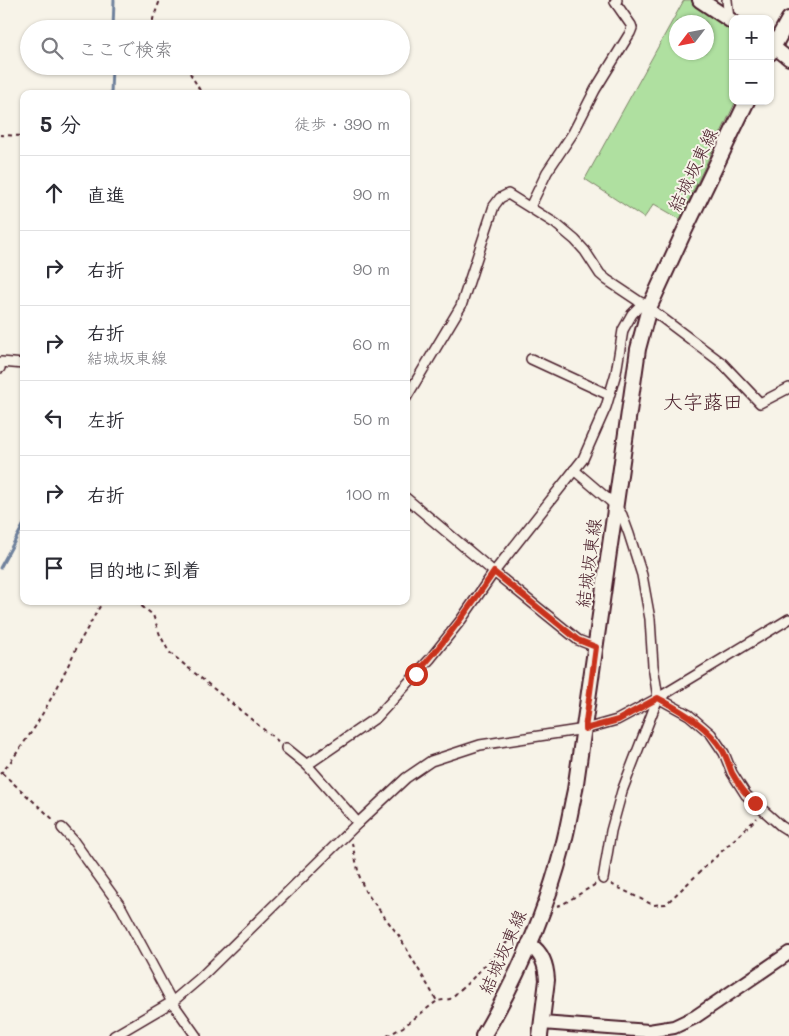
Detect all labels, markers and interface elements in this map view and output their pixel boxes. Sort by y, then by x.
north arrow [669,15,714,60]
map controls [729,15,774,105]
button: + [729,15,774,60]
search box [20,20,410,75]
icon: search [38,34,66,62]
text: ここで検索 [78,36,173,61]
button: − [729,60,774,105]
text: 5 分 [40,110,81,137]
text: 徒歩 · 390 m [294,113,390,134]
street label: 結城坂東線 [662,124,723,215]
icon: ahead [40,179,68,207]
text: 直進 [87,182,125,207]
text: 90 m [353,183,390,204]
icon: right [40,254,68,282]
text: 右折 [87,257,125,282]
text: 90 m [353,258,390,279]
text: 右折 [87,320,125,345]
icon: right [40,329,68,357]
text: 60 m [353,333,390,354]
text: 結城坂東線 [87,347,167,368]
district label: 大字蕗田 [663,388,743,414]
icon: left [40,404,68,432]
text: 左折 [87,407,125,432]
text: 50 m [353,408,390,429]
icon: right [40,479,68,507]
text: 右折 [87,482,125,507]
text: 100 m [345,483,390,504]
street label: 結城坂東線 [570,517,606,609]
icon: arrive [40,554,68,582]
text: 目的地に到着 [87,557,201,582]
route start [405,663,428,686]
route end [744,792,767,815]
street label: 結城坂東線 [473,906,531,998]

